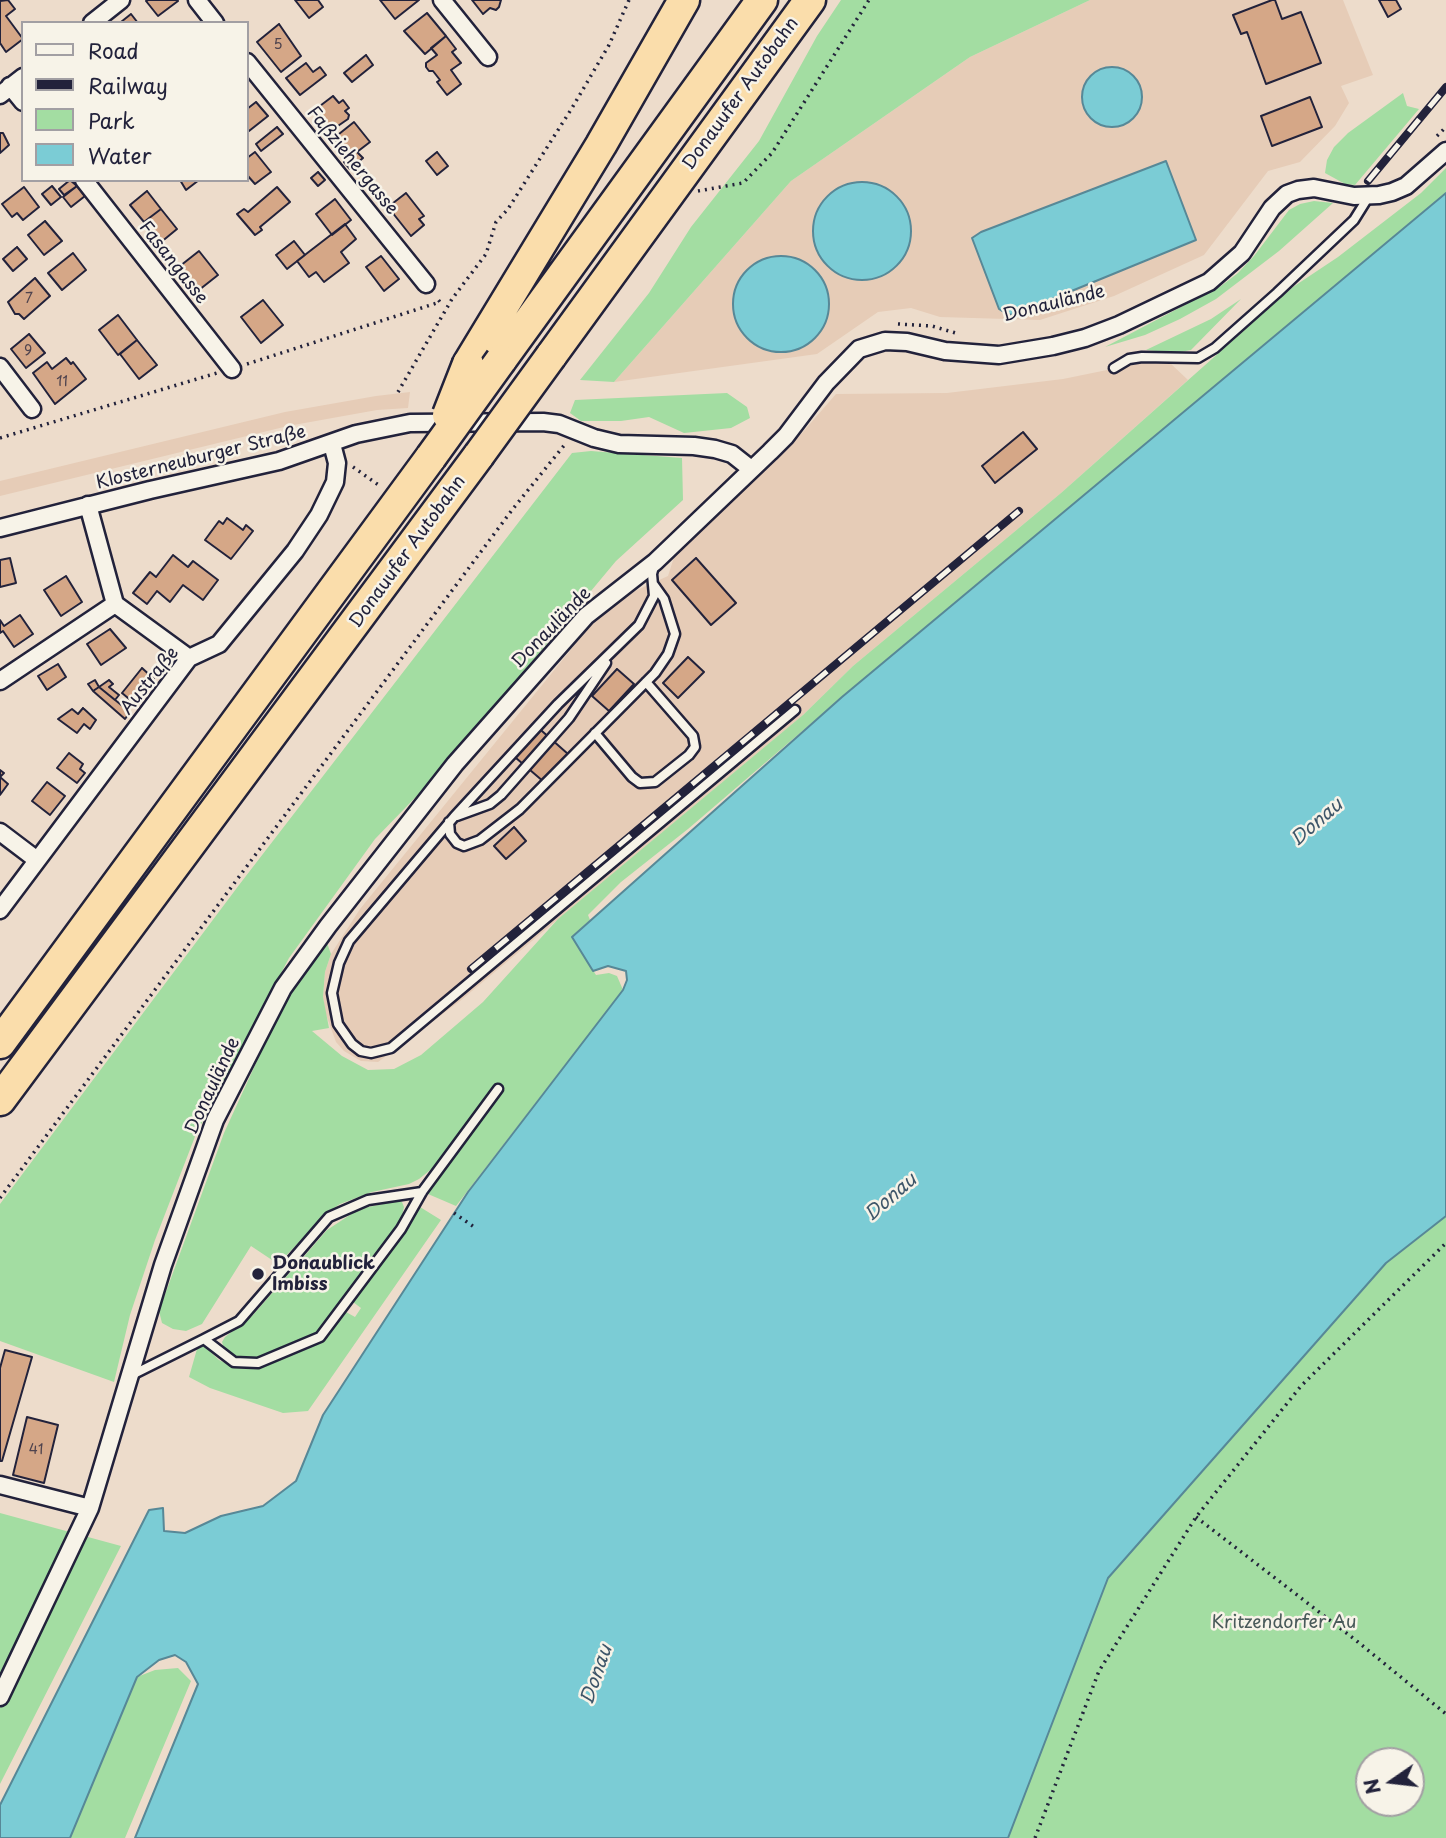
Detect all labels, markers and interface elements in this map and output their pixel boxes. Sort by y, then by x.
street label: Donauufer Autobahn [678,14,804,174]
legend [21,21,248,182]
text: Road [88,34,139,66]
house number: 5 [273,37,283,53]
text: Railway [88,69,168,101]
street label: Faßziehergasse [302,103,402,219]
text: Park [88,104,135,136]
text: Water [88,139,151,171]
street label: Fasangasse [134,217,212,309]
street label: Donaulände [1001,281,1107,327]
house number: 7 [25,291,33,307]
house number: 9 [24,343,32,359]
house number: 11 [56,374,68,390]
street label: Klosterneuburger Straße [94,421,308,495]
street label: Donauufer Autobahn [345,472,471,632]
street label: Donaulände [508,583,596,673]
street label: Austraße [116,643,184,719]
water label: Donau [1286,794,1348,852]
street label: Donaulände [181,1034,245,1138]
water label: Donau [860,1169,922,1227]
place label: Donaublick Imbiss [272,1253,375,1296]
marker: Donaublick Imbiss [250,1266,266,1282]
house number: 41 [29,1442,43,1458]
park label: Kritzendorfer Au [1211,1612,1357,1634]
water label: Donau [576,1642,618,1708]
north arrow [1355,1747,1425,1817]
text: N [1356,1776,1387,1797]

